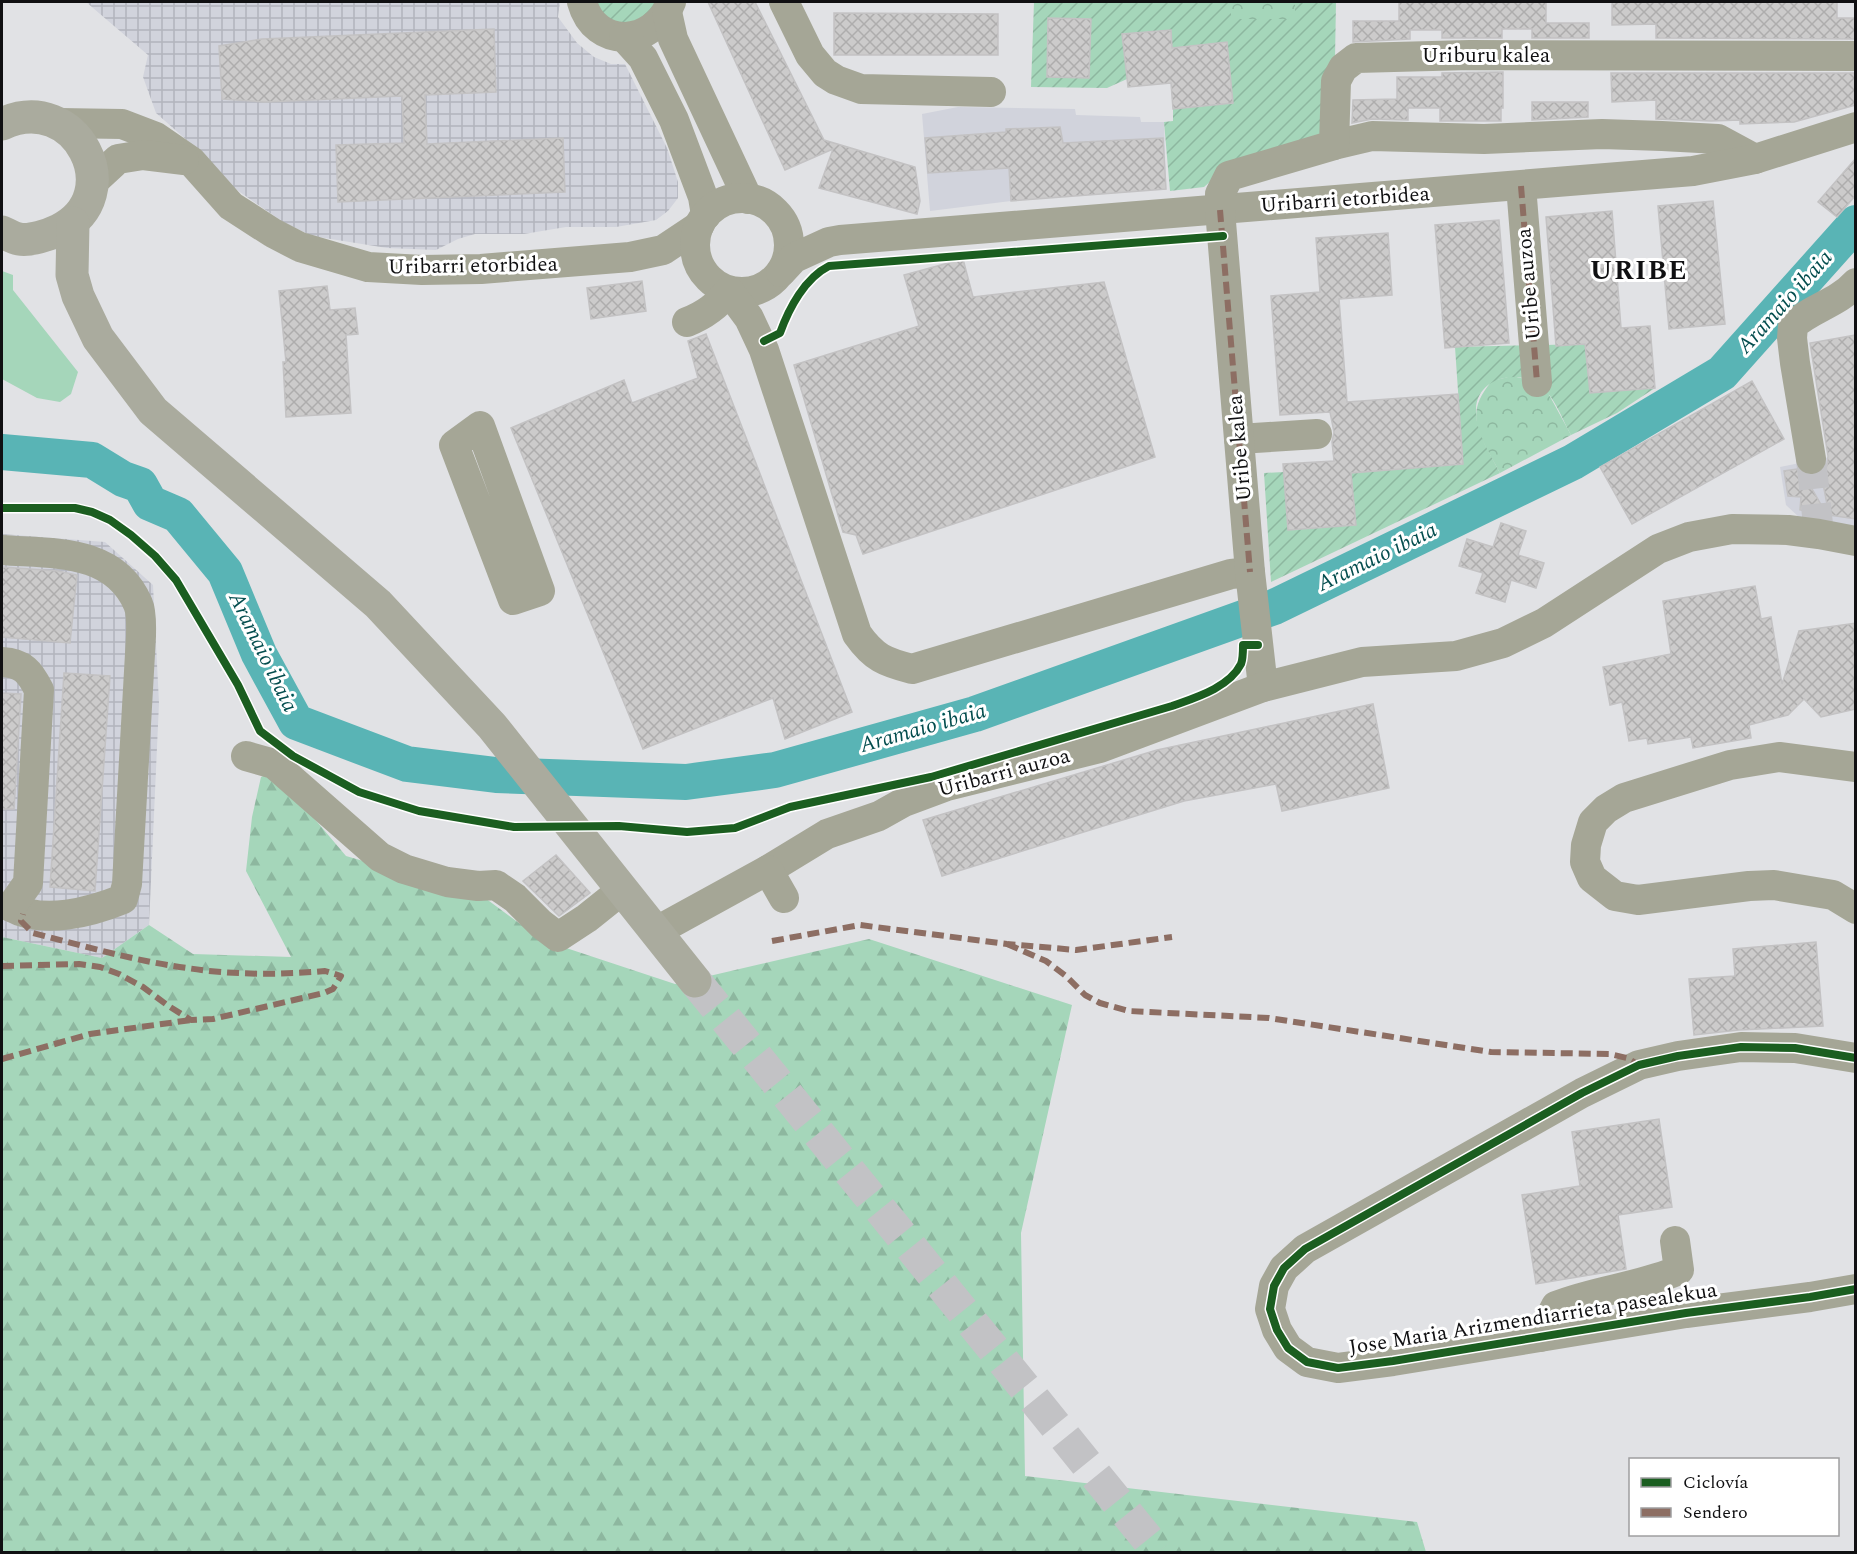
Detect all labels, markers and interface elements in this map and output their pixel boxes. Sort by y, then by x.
street label: Uriburu kalea [1422,40,1551,72]
street label: Uribarri etorbidea [1259,178,1432,222]
street label: Uribe auzoa [1508,226,1550,341]
water label: Aramaio ibaia [1729,243,1841,362]
street label: Uribarri etorbidea [388,249,559,283]
district label: URIBE [1590,250,1688,292]
street label: Uribe kalea [1219,393,1261,503]
water label: Aramaio ibaia [1310,514,1443,601]
water label: Aramaio ibaia [219,585,306,718]
water label: Aramaio ibaia [855,694,990,762]
street label: Uribarri auzoa [934,740,1074,806]
street label: Jose Maria Arizmendiarrieta pasealekua [1347,1274,1720,1364]
legend [1629,1458,1839,1536]
text: Ciclovía [1683,1469,1749,1496]
text: Sendero [1683,1499,1748,1526]

